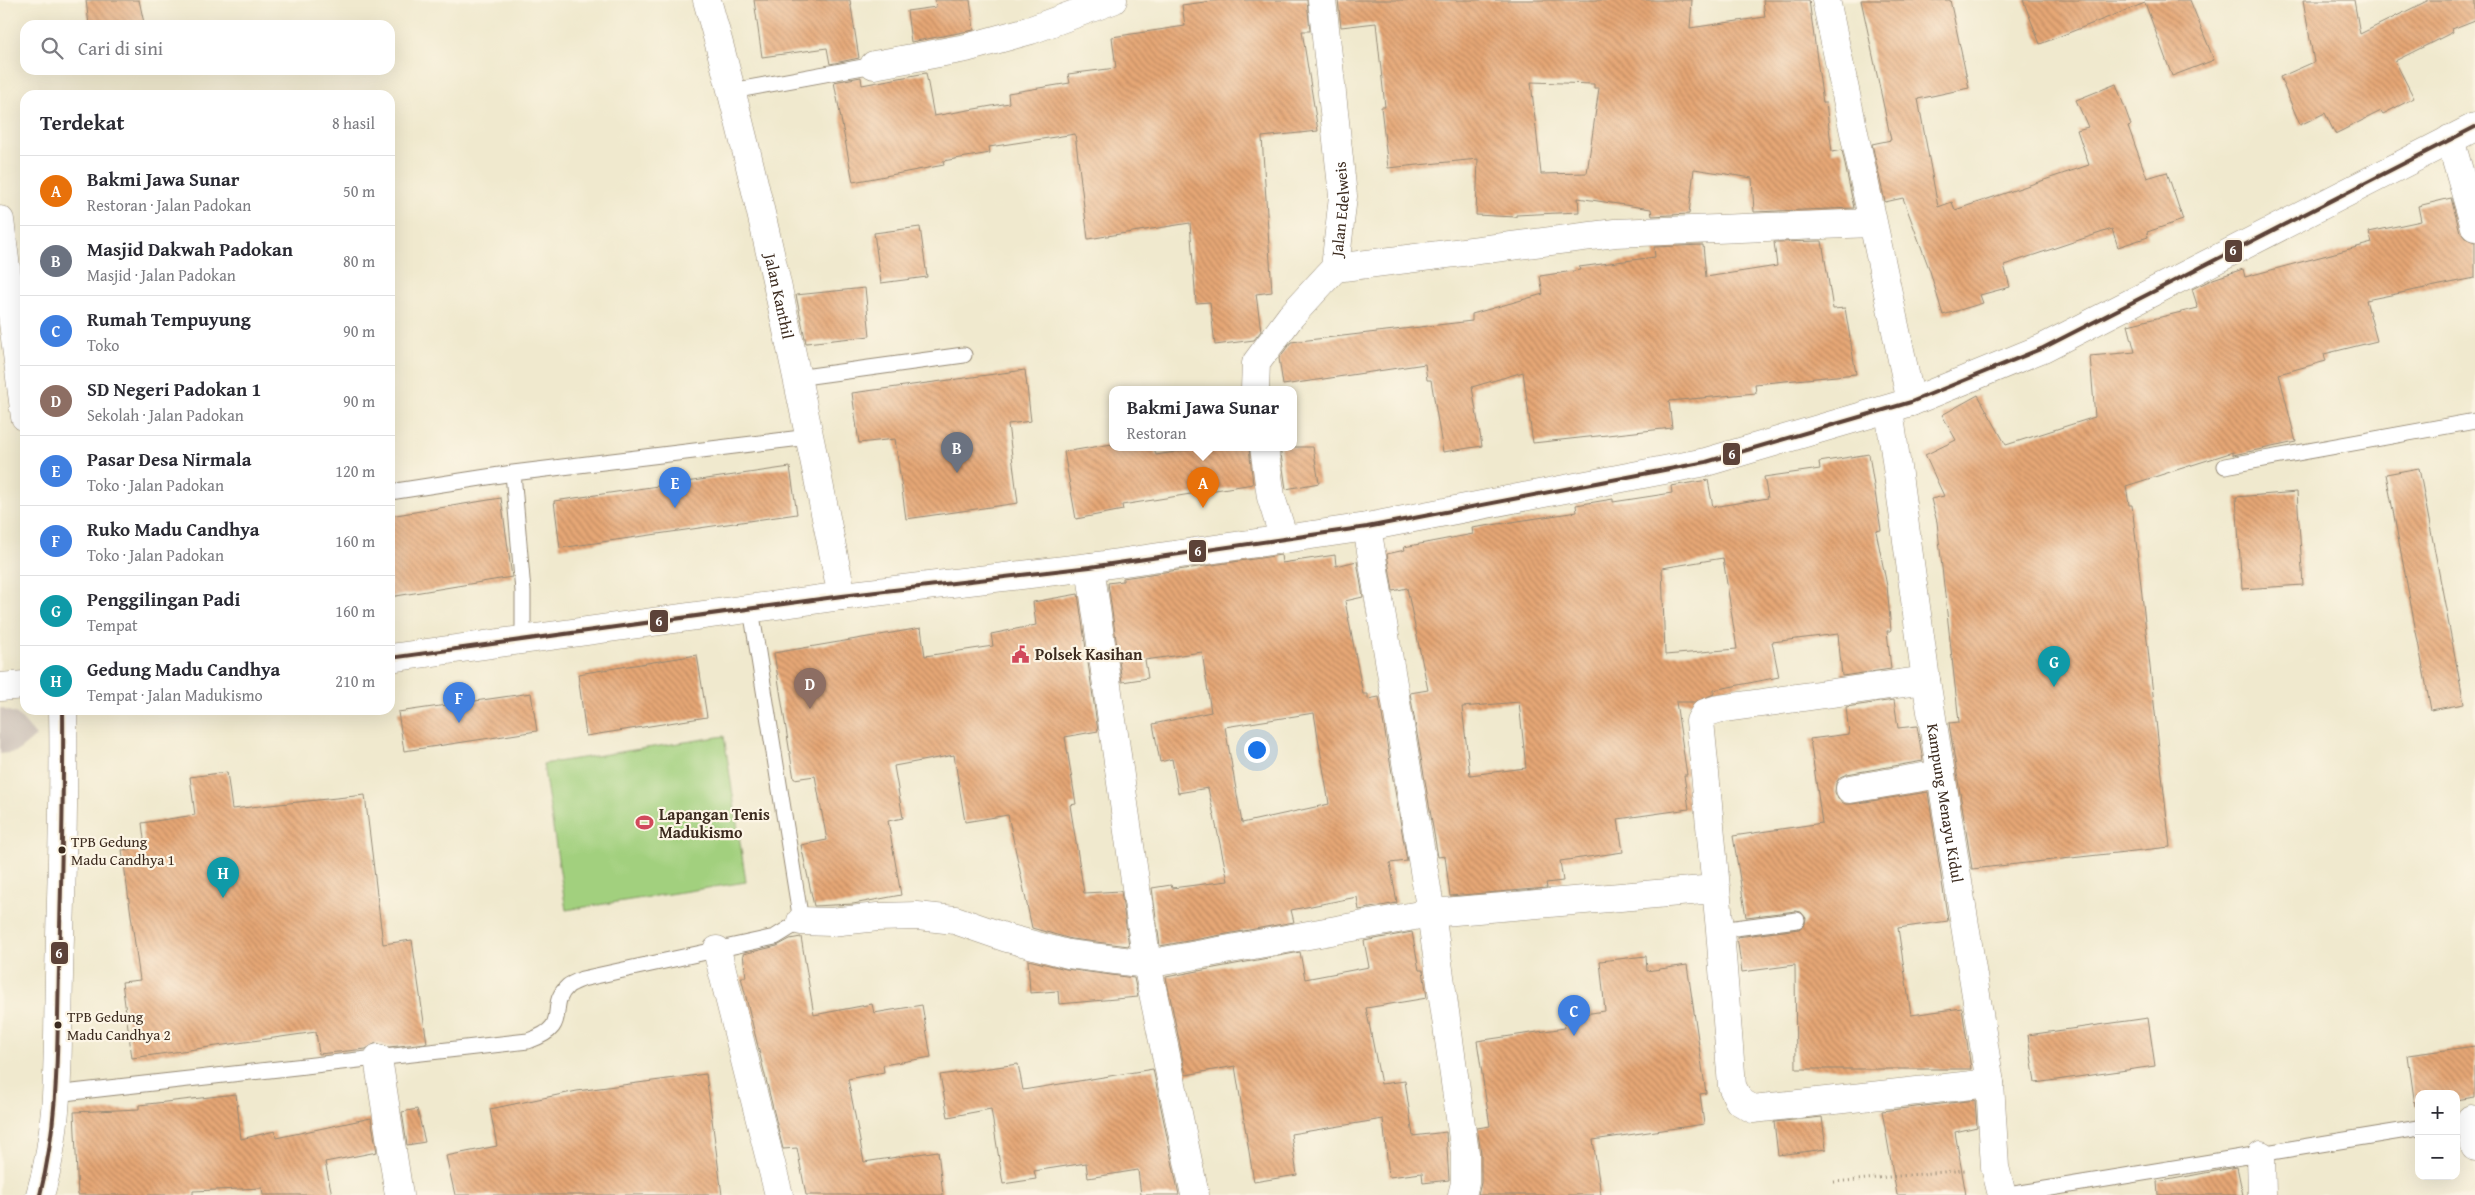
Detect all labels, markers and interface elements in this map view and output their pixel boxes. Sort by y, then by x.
search box [20,20,395,75]
icon: search [38,34,66,62]
text: Cari di sini [78,34,163,62]
text: Terdekat [40,107,124,138]
text: 8 hasil [332,111,375,135]
street label: Jalan Edelweis [1324,160,1355,260]
text: Bakmi Jawa Sunar [87,165,240,193]
text: A [51,179,61,203]
text: 50 m [343,179,375,203]
text: Restoran · Jalan Padokan [87,193,251,217]
text: Masjid Dakwah Padokan [87,235,293,263]
line badge: 6 [2224,239,2243,263]
text: 6 [2229,240,2237,260]
text: B [51,249,61,273]
text: 80 m [343,249,375,273]
street label: Jalan Kanthil [758,249,801,342]
text: Masjid · Jalan Padokan [87,263,236,287]
text: Rumah Tempuyung [87,305,251,333]
text: C [51,319,61,343]
text: 90 m [343,319,375,343]
text: Toko [87,333,119,357]
text: SD Negeri Padokan 1 [87,375,261,403]
popup [1109,386,1297,451]
text: D [51,389,61,413]
text: 90 m [343,389,375,413]
text: Bakmi Jawa Sunar [1127,393,1279,421]
text: Sekolah · Jalan Padokan [87,403,244,427]
text: Restoran [1127,421,1187,445]
pin: B [941,432,973,473]
line badge: 6 [1722,442,1741,466]
text: 6 [1728,444,1736,464]
text: Pasar Desa Nirmala [87,445,251,473]
text: E [52,459,60,483]
text: 120 m [335,459,375,483]
pin: E [659,467,691,508]
pin: A [1187,467,1219,508]
text: Toko · Jalan Padokan [87,473,224,497]
text: Ruko Madu Candhya [87,515,259,543]
text: F [52,529,60,553]
text: 160 m [335,529,375,553]
line badge: 6 [1188,539,1207,563]
text: 6 [1194,541,1202,561]
text: Toko · Jalan Padokan [87,543,224,567]
text: Penggilingan Padi [87,585,240,613]
text: G [51,599,61,623]
text: 160 m [335,599,375,623]
line badge: 6 [649,609,669,633]
text: 6 [655,611,663,631]
text: Tempat [87,613,138,637]
place label: Polsek Kasihan [1035,642,1143,666]
public building icon: Polsek Kasihan [1011,644,1031,664]
pin: G [2038,646,2070,687]
text: Gedung Madu Candhya [87,655,280,683]
pin: D [794,668,826,709]
text: H [50,669,62,693]
text: 210 m [335,669,375,693]
pin: F [443,682,475,723]
text: Tempat · Jalan Madukismo [87,683,263,707]
street label: Kampung Menayu Kidul [1921,722,1970,885]
your location [1244,737,1270,763]
place label: Lapangan Tenis Madukismo [659,802,770,844]
sports icon: Lapangan Tenis Madukismo [635,813,655,833]
place label: TPB Gedung Madu Candhya 1 [71,831,175,870]
marker: TPB Gedung Madu Candhya 1 [57,845,67,855]
pin: H [207,857,239,898]
line badge: 6 [50,941,69,965]
text: 6 [55,943,63,963]
pin: C [1558,995,1590,1036]
place label: TPB Gedung Madu Candhya 2 [67,1006,171,1045]
marker: TPB Gedung Madu Candhya 2 [53,1020,63,1030]
map controls [2415,1090,2460,1180]
button: + [2415,1090,2460,1135]
button: − [2415,1135,2460,1180]

